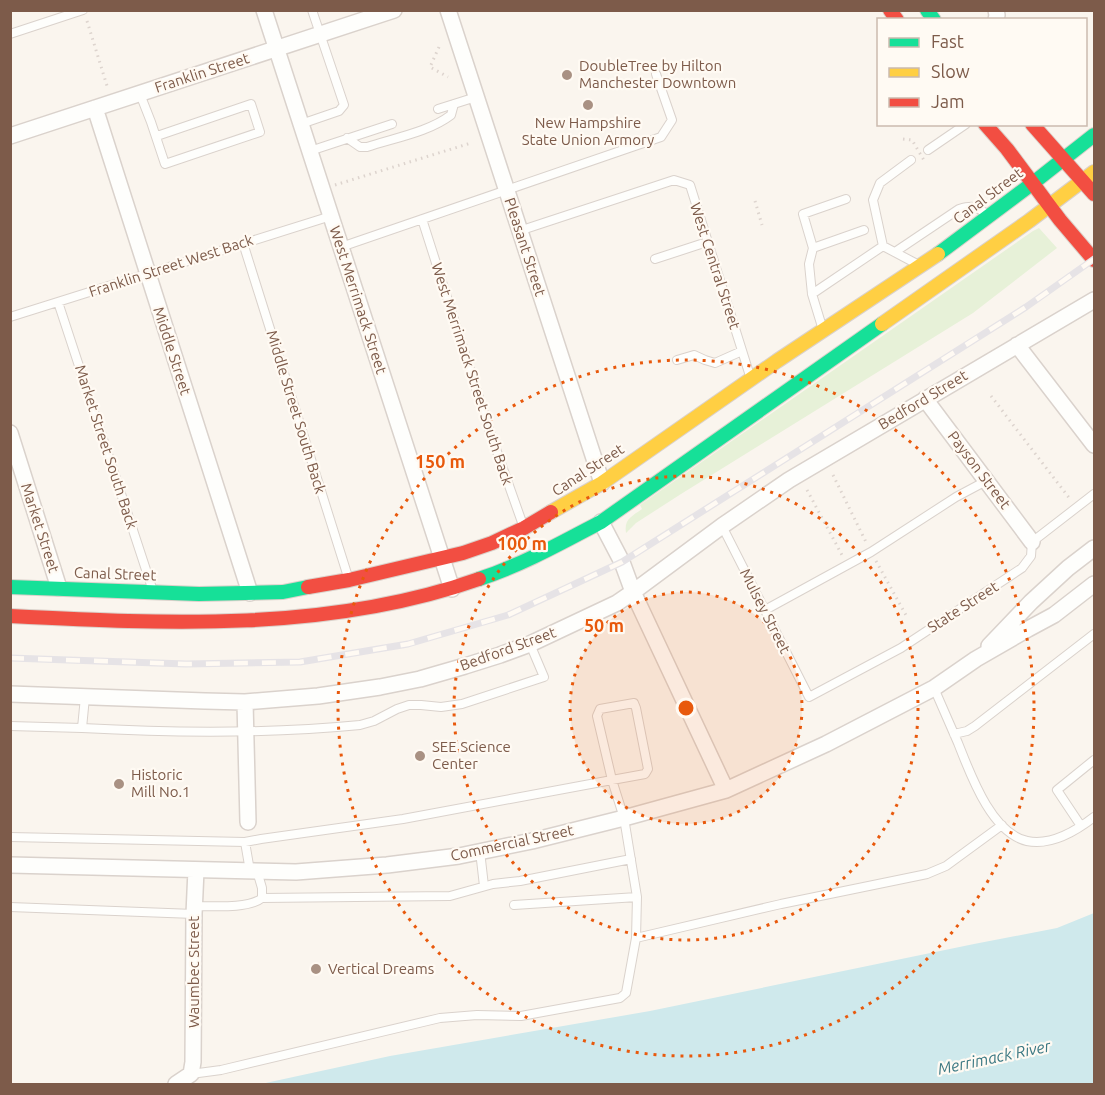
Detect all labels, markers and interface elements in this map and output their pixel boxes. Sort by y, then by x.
legend [877,18,1087,126]
text: Fast [931,31,964,51]
street label: Franklin Street [152,49,251,96]
place label: DoubleTree by Hilton Manchester Downtown [579,57,736,91]
text: Slow [931,61,970,81]
marker: DoubleTree by Hilton Manchester Downtown [560,68,574,82]
text: Jam [931,91,965,111]
marker: New Hampshire State Union Armory [581,98,595,112]
place label: New Hampshire State Union Armory [522,114,654,148]
street label: Canal Street [950,164,1026,227]
street label: Pleasant Street [501,195,549,298]
street label: West Central Street [687,200,744,331]
street label: West Merrimack Street [327,224,390,376]
street label: Franklin Street West Back [87,231,255,300]
street label: West Merrimack Street South Back [428,260,517,488]
street label: Middle Street [150,305,195,397]
street label: Middle Street South Back [263,328,330,496]
street label: Market Street South Back [72,363,141,531]
street label: Bedford Street [875,366,970,433]
street label: Payson Street [945,427,1014,512]
street label: Canal Street [549,440,627,499]
text: 150 m [415,451,465,471]
street label: Market Street [18,481,63,575]
text: 100 m [497,533,547,553]
street label: Canal Street [74,564,157,583]
street label: Mulsey Street [737,566,794,656]
street label: State Street [924,577,1001,636]
text: 50 m [584,615,624,635]
street label: Bedford Street [458,623,558,674]
centre of rings [676,698,696,718]
place label: SEE Science Center [432,738,511,772]
marker: SEE Science Center [413,749,427,763]
place label: Historic Mill No.1 [131,766,191,800]
marker: Historic Mill No.1 [112,777,126,791]
street label: Commercial Street [449,821,575,864]
street label: Waumbec Street [185,916,202,1028]
place label: Vertical Dreams [328,960,434,977]
marker: Vertical Dreams [309,962,323,976]
water label: Merrimack River [936,1036,1053,1078]

